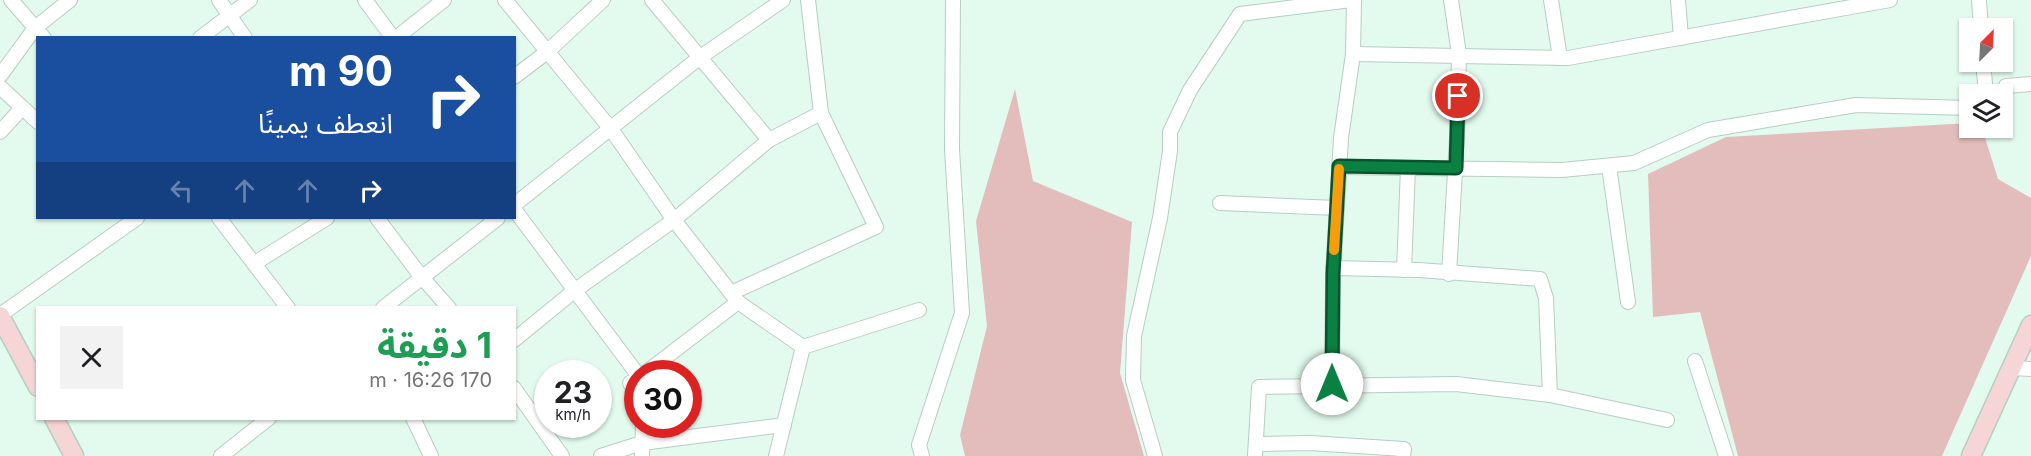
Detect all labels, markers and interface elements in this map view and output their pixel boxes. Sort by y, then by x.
north arrow [1959,18,2013,72]
map controls [1959,18,2013,138]
text: 90 m [289,45,393,96]
icon: right [414,60,492,138]
pin [1432,70,1483,121]
icon: arrive [1441,79,1474,112]
button: layers [1959,84,2013,138]
text: انعطف يمينًا [258,107,393,140]
icon: left [165,174,198,207]
icon: ahead [228,174,261,207]
icon: ahead [291,174,324,207]
icon: right [354,174,387,207]
text: 1 دقيقة [377,323,492,367]
button: close [60,326,123,389]
position arrow [1300,352,1364,416]
speed limit sign: 30 [624,360,702,438]
text: 170 m · 16:26 [369,368,492,392]
text: 23 [554,374,592,410]
text: km/h [555,405,591,424]

